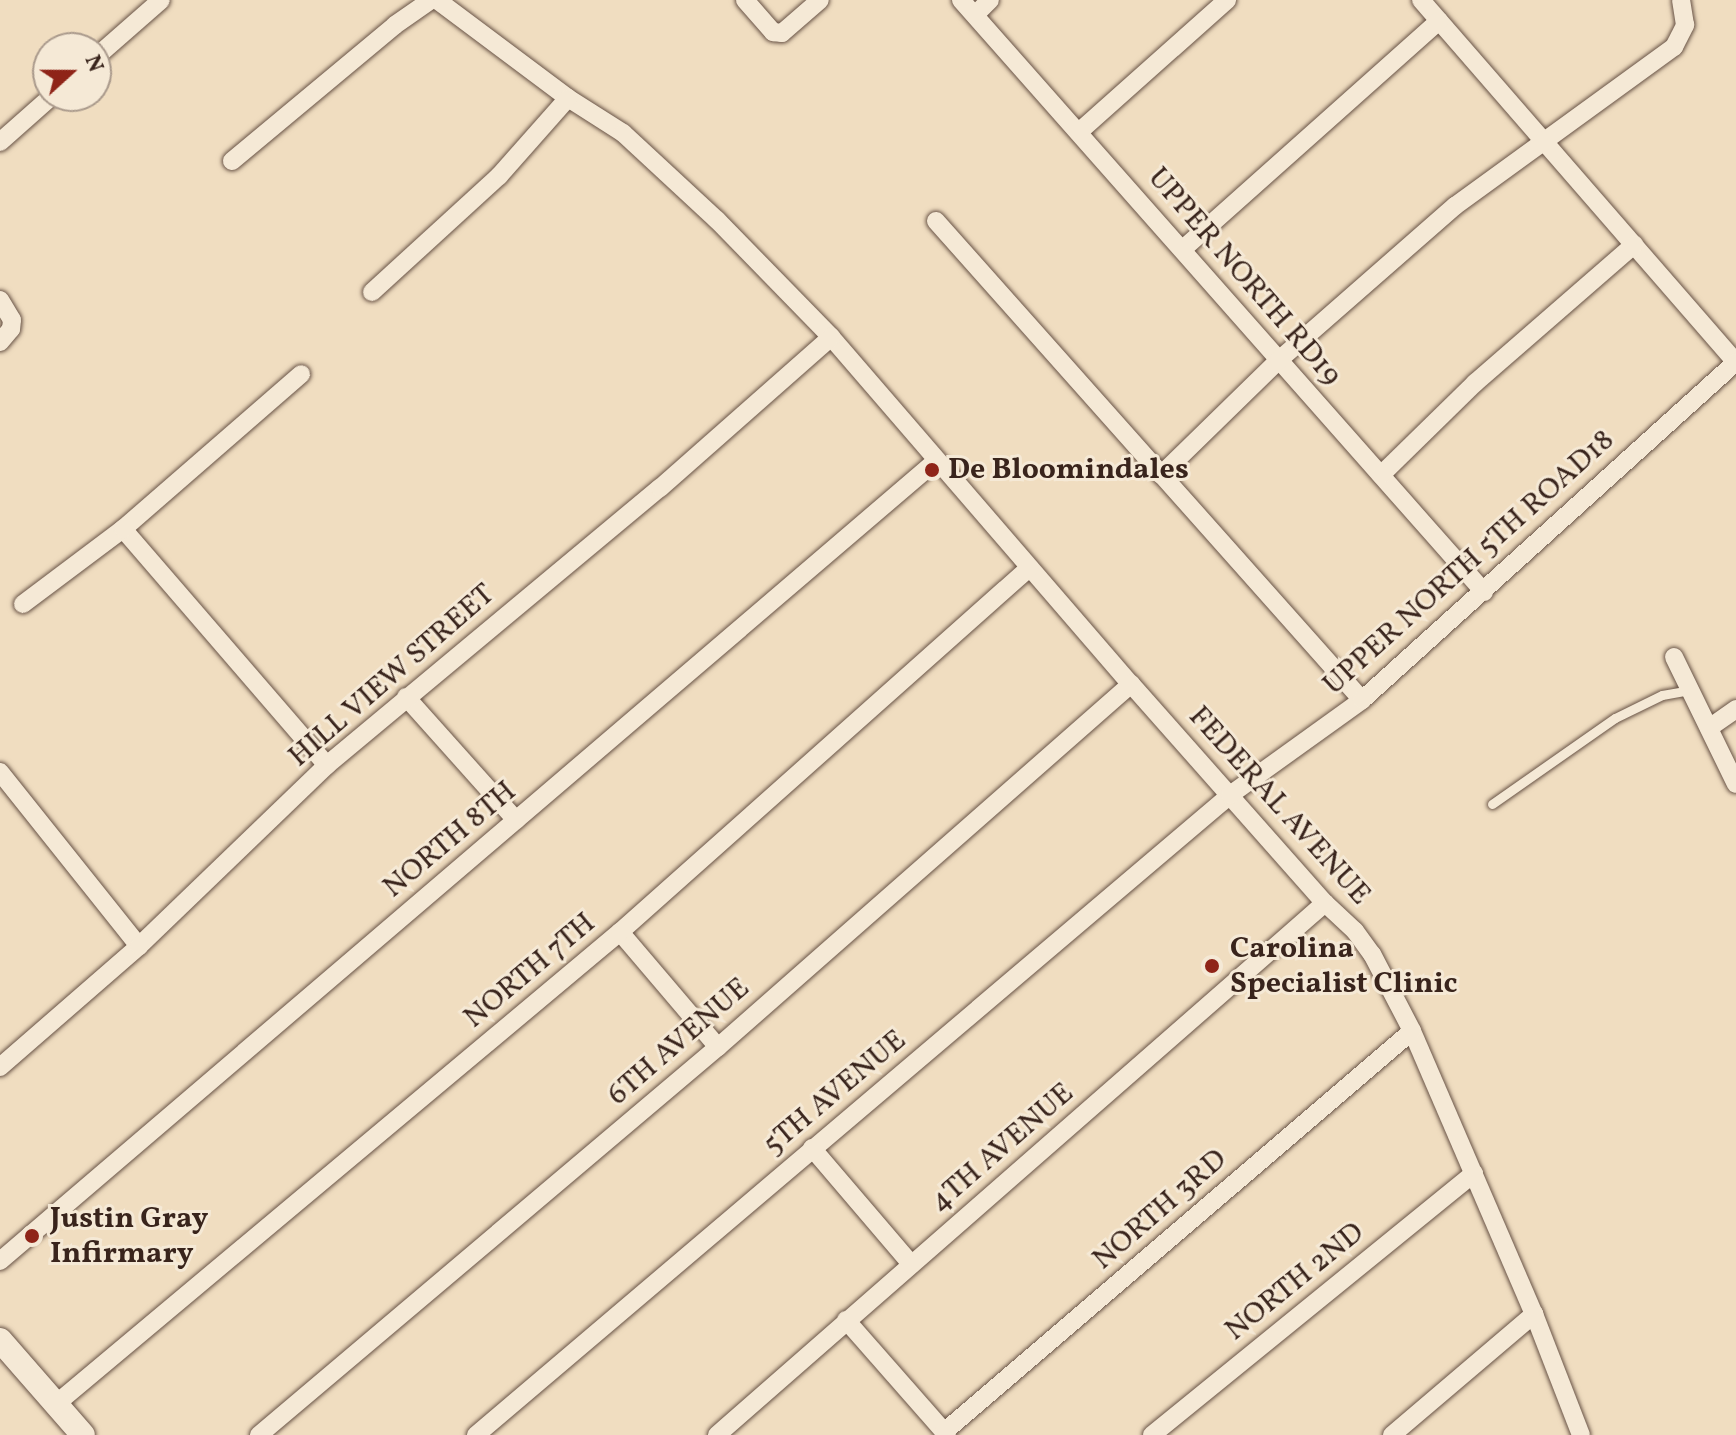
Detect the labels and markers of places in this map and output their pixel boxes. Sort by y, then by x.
place label: De Bloomindales [948,452,1189,488]
marker: De Bloomindales [923,461,941,479]
place label: Carolina Specialist Clinic [1230,931,1458,1002]
marker: Carolina Specialist Clinic [1201,955,1223,977]
place label: Justin Gray Infirmary [50,1201,208,1272]
marker: Justin Gray Infirmary [21,1225,43,1247]

